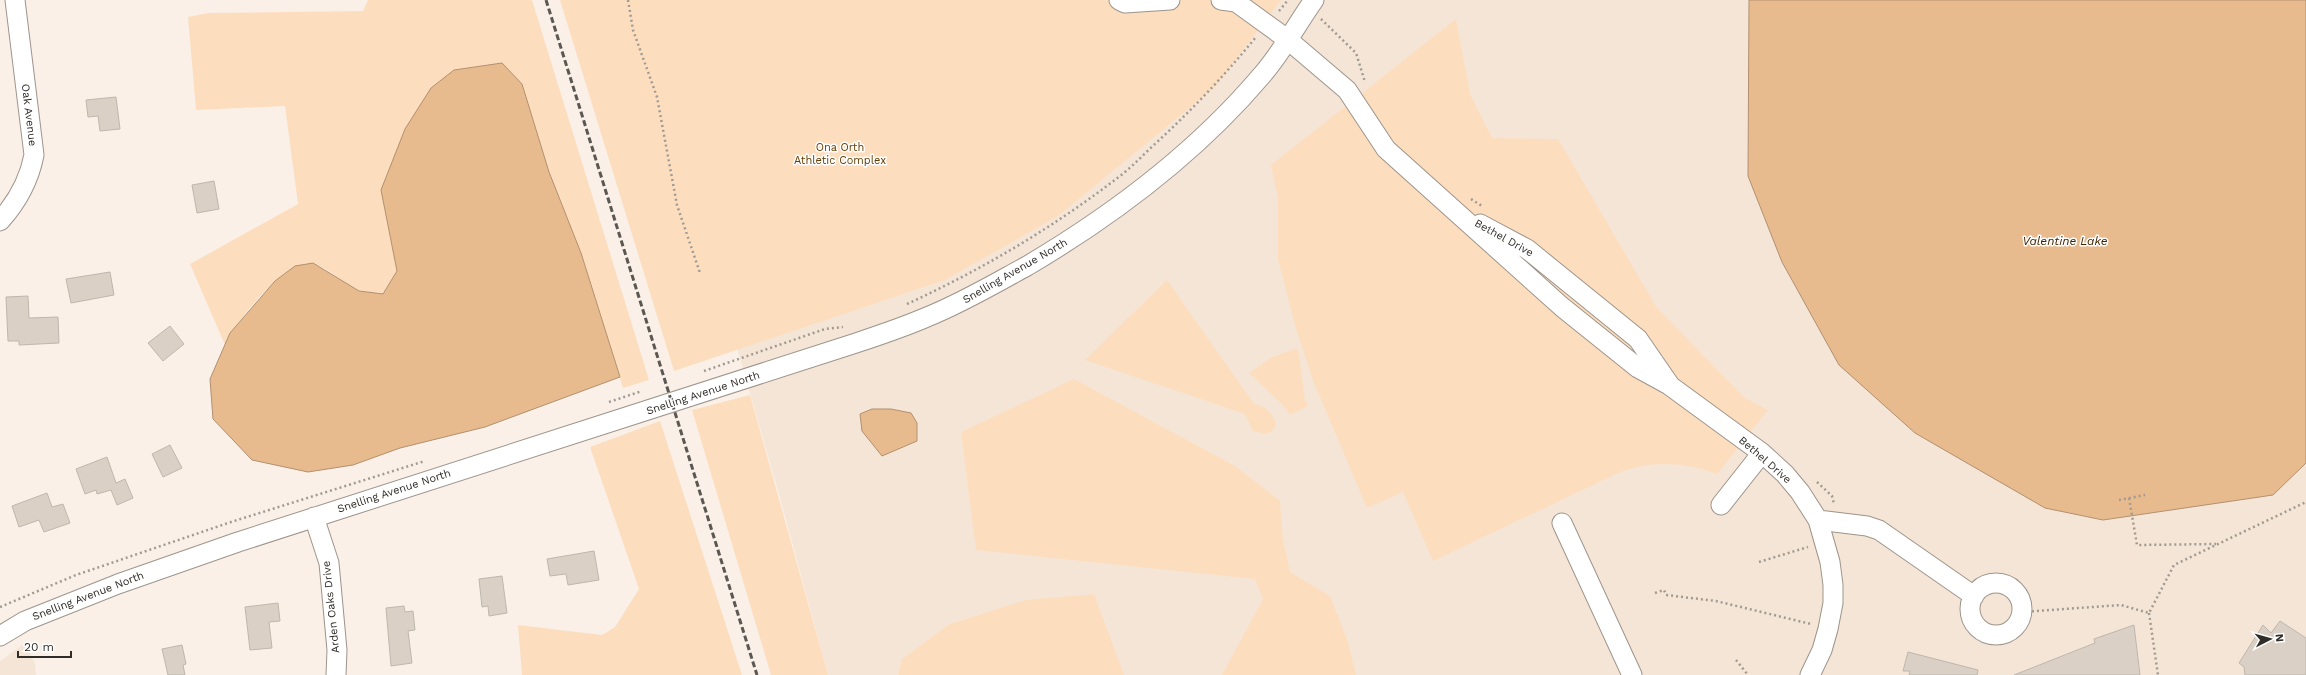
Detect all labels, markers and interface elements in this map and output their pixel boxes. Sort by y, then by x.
street label: Oak Avenue [19,83,39,147]
park label: Ona Orth Athletic Complex [794,141,886,167]
street label: Bethel Drive [1472,217,1536,259]
water label: Valentine Lake [2022,234,2108,248]
street label: Snelling Avenue North [960,236,1070,306]
street label: Snelling Avenue North [645,368,761,418]
street label: Bethel Drive [1736,434,1794,486]
street label: Snelling Avenue North [336,466,452,516]
street label: Arden Oaks Drive [320,560,342,654]
street label: Snelling Avenue North [30,569,146,623]
north arrow [2250,619,2290,659]
scale bar [18,633,71,659]
text: N [2273,633,2286,643]
text: 20 m [24,640,54,654]

